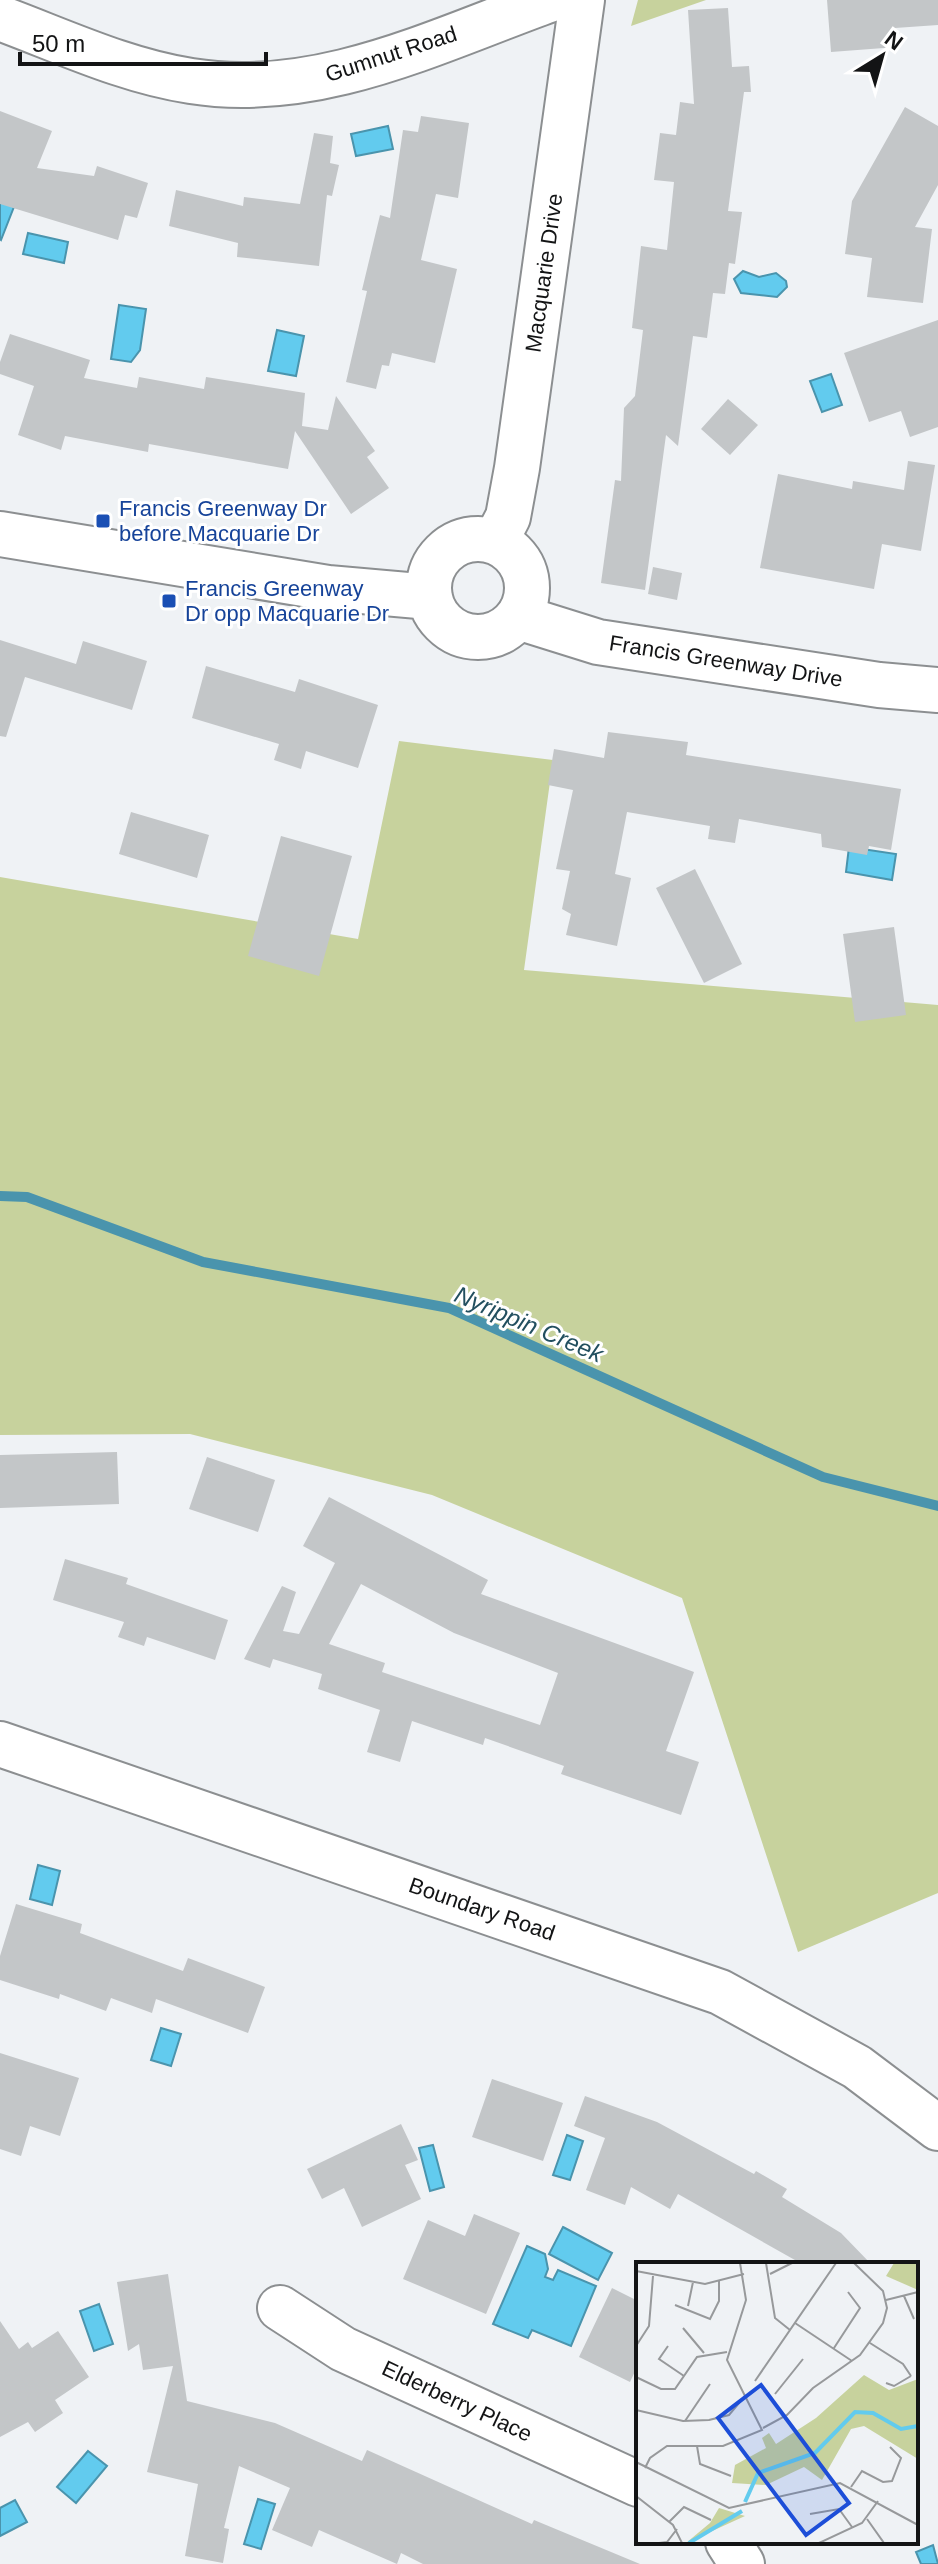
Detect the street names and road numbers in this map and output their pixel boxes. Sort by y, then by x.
street label: Gumnut Road [322,21,460,87]
street label: Macquarie Drive [520,192,568,354]
street label: Francis Greenway Drive [608,630,844,692]
street label: Boundary Road [406,1872,558,1946]
street label: Elderberry Place [378,2355,536,2447]

